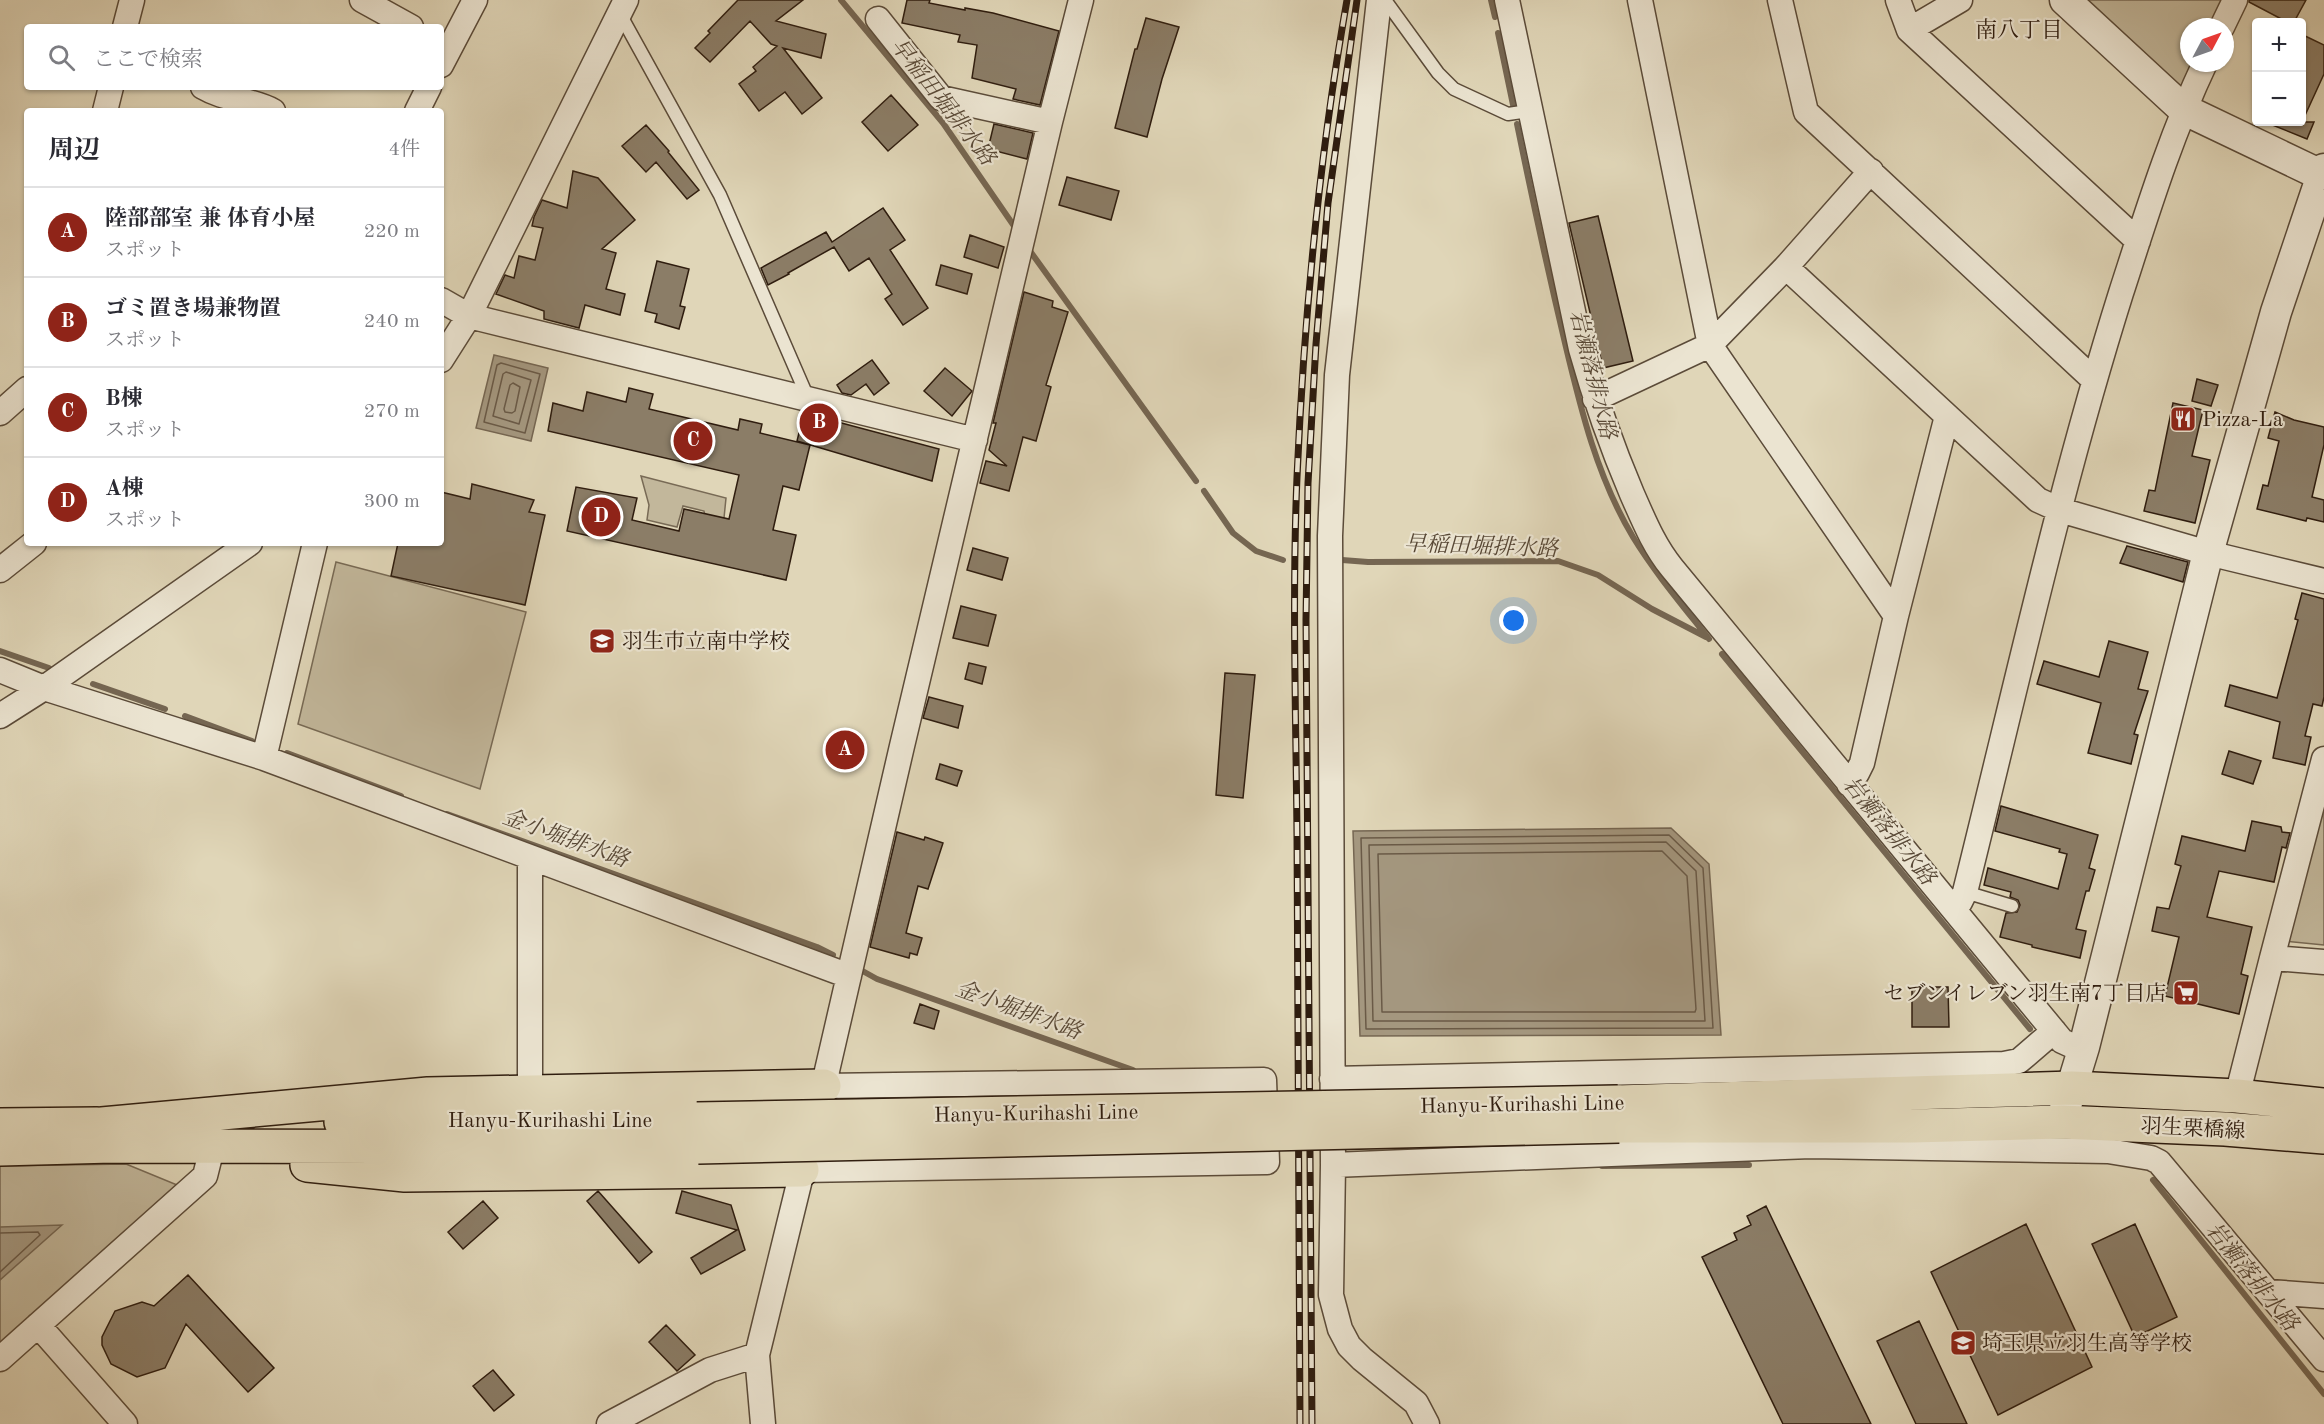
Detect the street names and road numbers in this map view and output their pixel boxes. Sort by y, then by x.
street label: Hanyu-Kurihashi Line [1420,1093,1624,1118]
street label: Hanyu-Kurihashi Line [934,1102,1138,1127]
street label: Hanyu-Kurihashi Line [448,1111,652,1132]
street label: 羽生栗橋線 [2140,1114,2246,1143]

